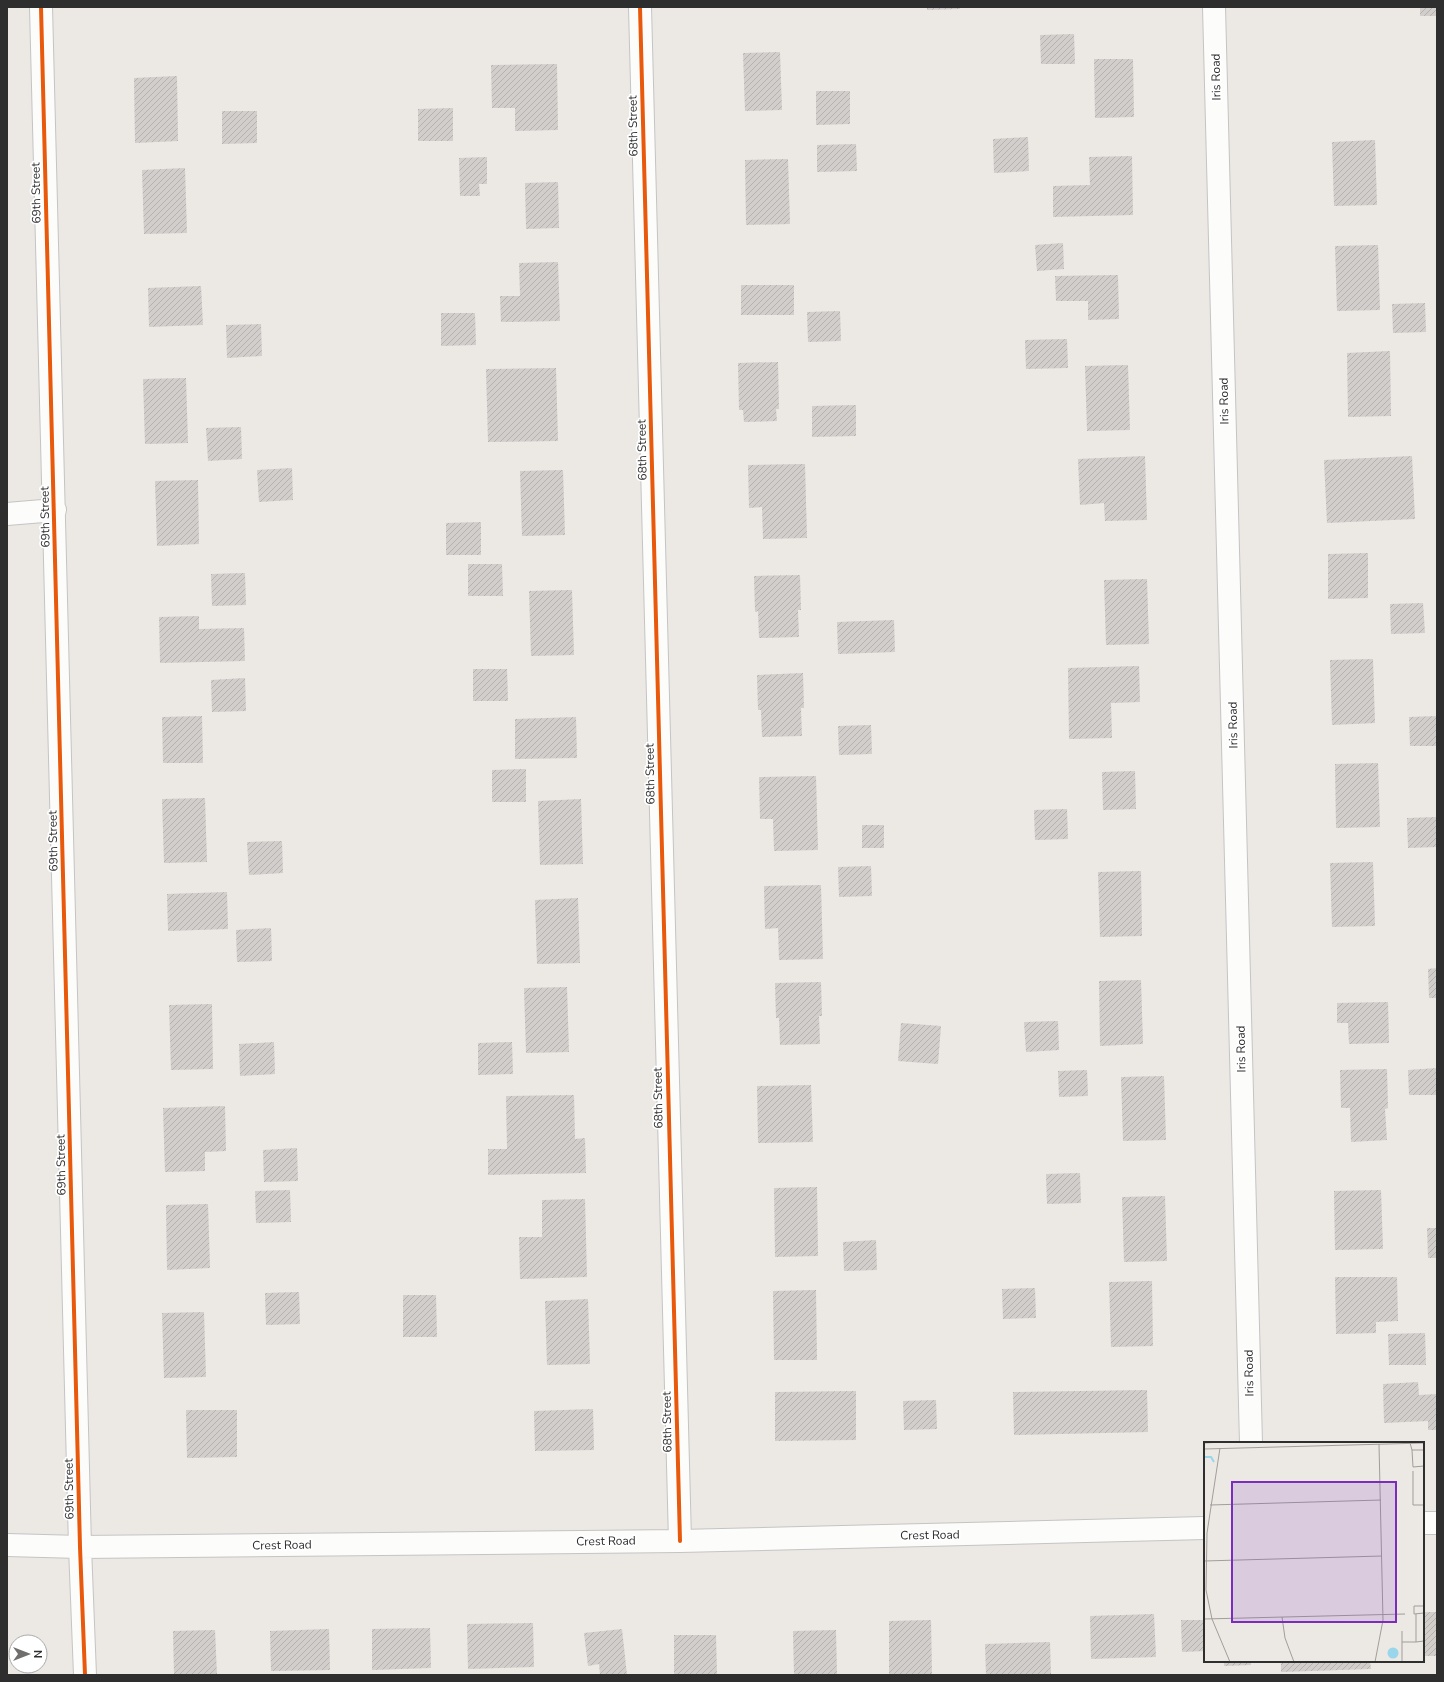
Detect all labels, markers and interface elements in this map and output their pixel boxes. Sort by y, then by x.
street label: Iris Road [1208,53,1224,101]
street label: 68th Street [624,94,642,157]
street label: 69th Street [27,161,45,224]
street label: Iris Road [1216,377,1232,425]
street label: 68th Street [633,418,651,481]
street label: 69th Street [36,485,54,548]
street label: Iris Road [1225,701,1241,749]
street label: 68th Street [641,742,659,805]
street label: 69th Street [44,809,62,872]
street label: Iris Road [1233,1025,1249,1073]
street label: 68th Street [649,1066,667,1129]
street label: 69th Street [52,1133,70,1196]
street label: Iris Road [1241,1349,1257,1397]
street label: 68th Street [658,1390,676,1453]
inset map [1204,1442,1424,1662]
street label: 69th Street [60,1457,78,1520]
street label: Crest Road [900,1526,960,1544]
street label: Crest Road [576,1532,636,1550]
street label: Crest Road [252,1536,312,1554]
north arrow [8,1634,48,1674]
text: N [30,1650,45,1658]

